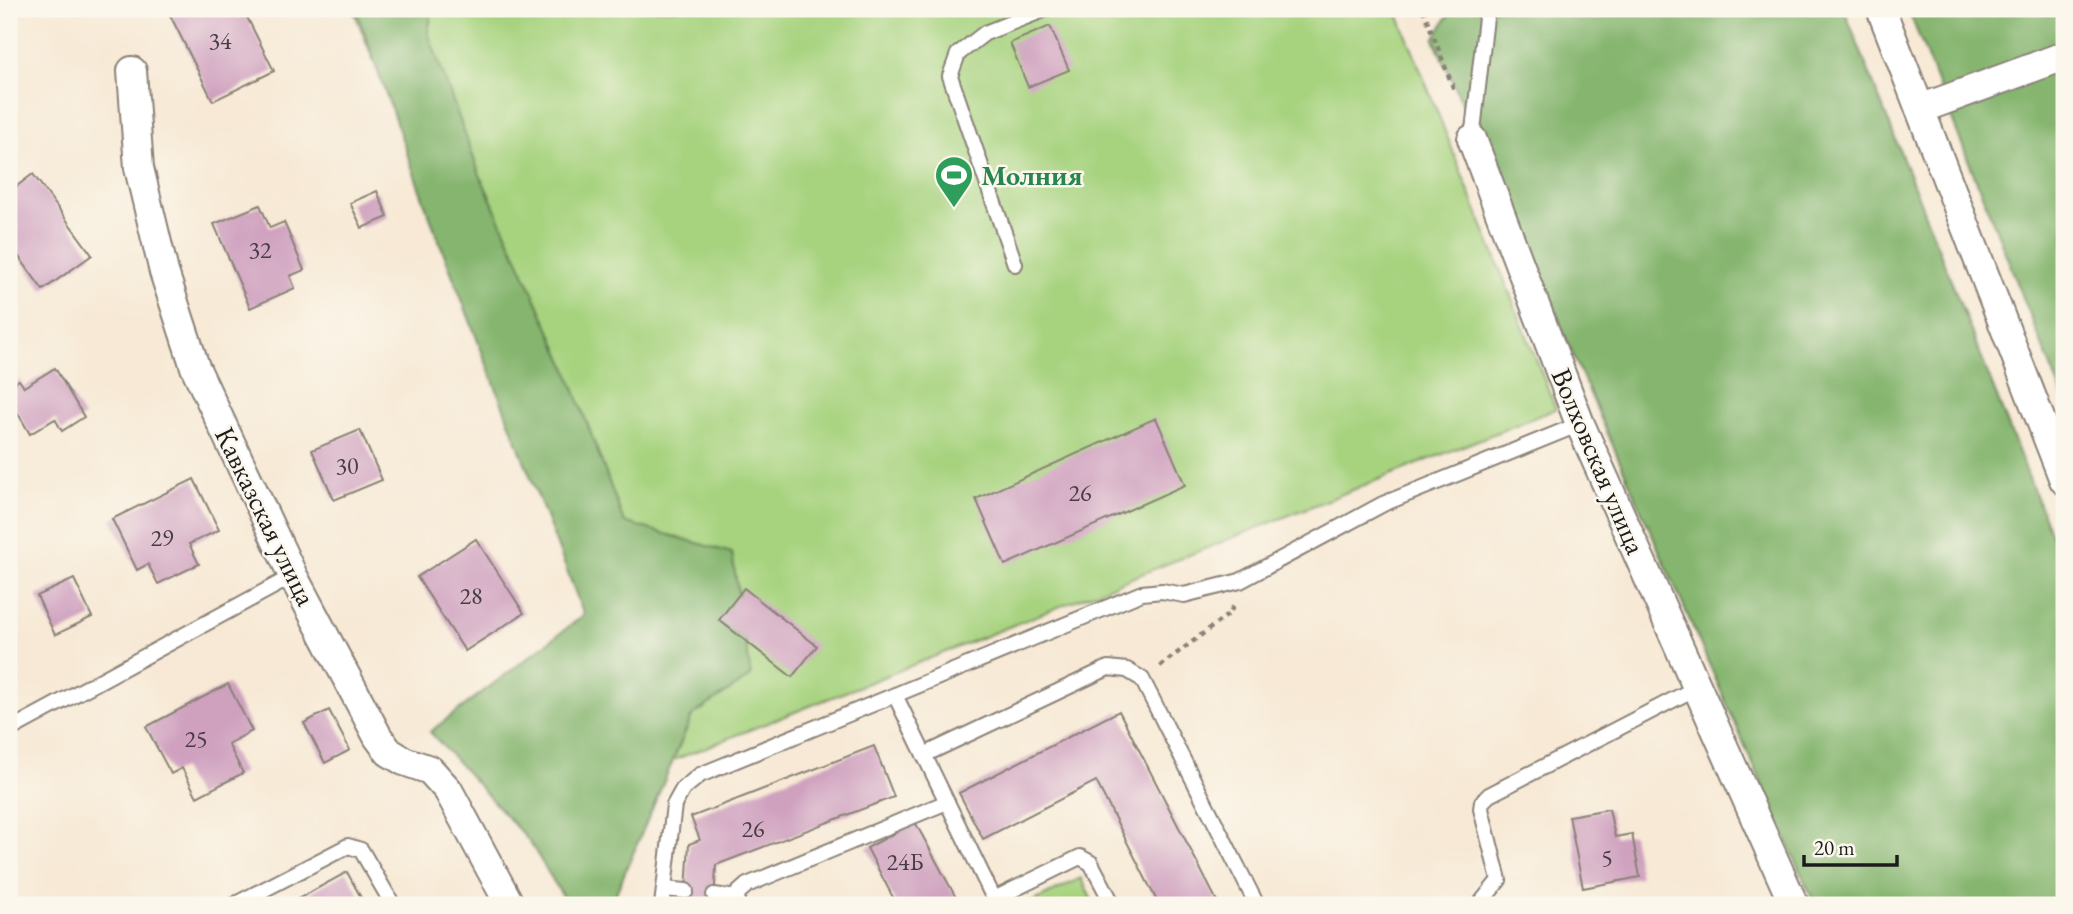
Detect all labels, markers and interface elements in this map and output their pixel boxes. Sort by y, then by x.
house number: 34 [208,25,232,56]
sports icon: Молния [933,154,975,209]
place label: Молния [981,157,1082,193]
house number: 32 [248,234,272,265]
street label: Волховская улица [1544,362,1655,560]
street label: Кавказская улица [207,421,325,612]
house number: 30 [335,450,359,481]
house number: 26 [1068,477,1092,508]
house number: 29 [150,522,174,553]
house number: 28 [459,580,483,611]
house number: 25 [184,723,208,754]
house number: 26 [741,813,765,844]
scale bar [1804,823,1896,867]
text: 20 m [1814,834,1855,861]
house number: 5 [1601,842,1613,873]
house number: 24Б [886,846,924,877]

